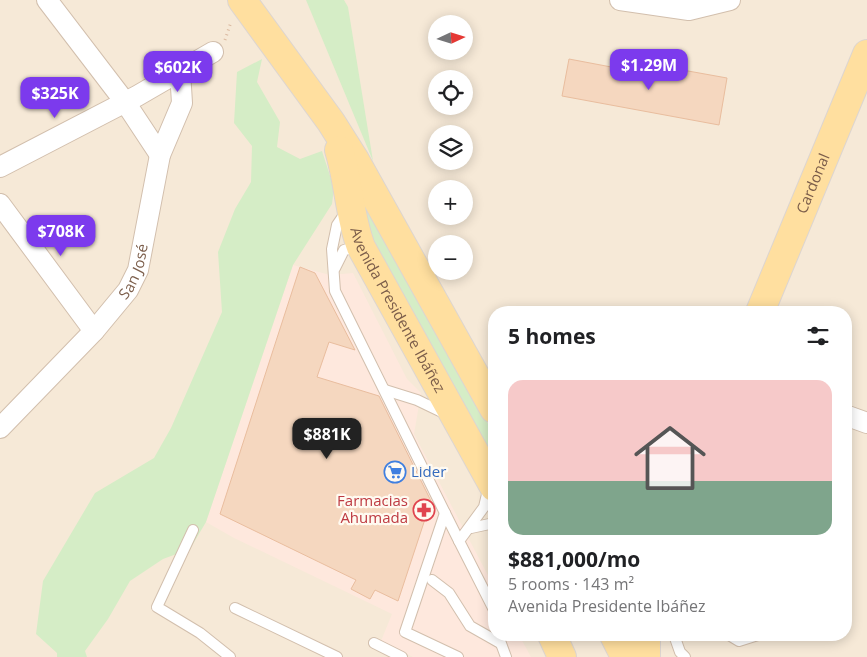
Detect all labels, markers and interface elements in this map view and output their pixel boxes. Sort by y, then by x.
north arrow [428,15,472,60]
map controls [428,15,473,280]
pin: $1.29M [608,48,690,91]
pin: $602K [143,51,213,93]
text: $1.29M [621,54,677,76]
text: $602K [154,56,202,78]
button: locate [428,70,473,115]
pin: $325K [20,76,90,119]
text: $325K [31,82,79,104]
button: layers [428,125,473,170]
street label: Cardonal [791,150,834,216]
button: + [428,180,473,225]
pin: $708K [26,214,96,257]
text: $708K [37,220,85,242]
street label: Avenida Presidente Ibáñez [346,225,451,396]
button: − [428,235,473,280]
street label: San José [113,242,152,303]
text: 5 homes [508,322,596,350]
icon: filters [804,322,832,350]
icon: home [625,413,715,503]
pin: $881K [292,418,362,460]
text: $881K [303,423,351,445]
supermarket icon: Lider [383,460,407,484]
place label: Lider [411,461,446,481]
place label: Farmacias Ahumada [337,490,408,527]
pharmacy icon: Farmacias Ahumada [412,498,436,522]
text: $881,000/mo [508,545,640,573]
text: 5 rooms · 143 m² [508,573,634,595]
text: Avenida Presidente Ibáñez [508,595,705,617]

